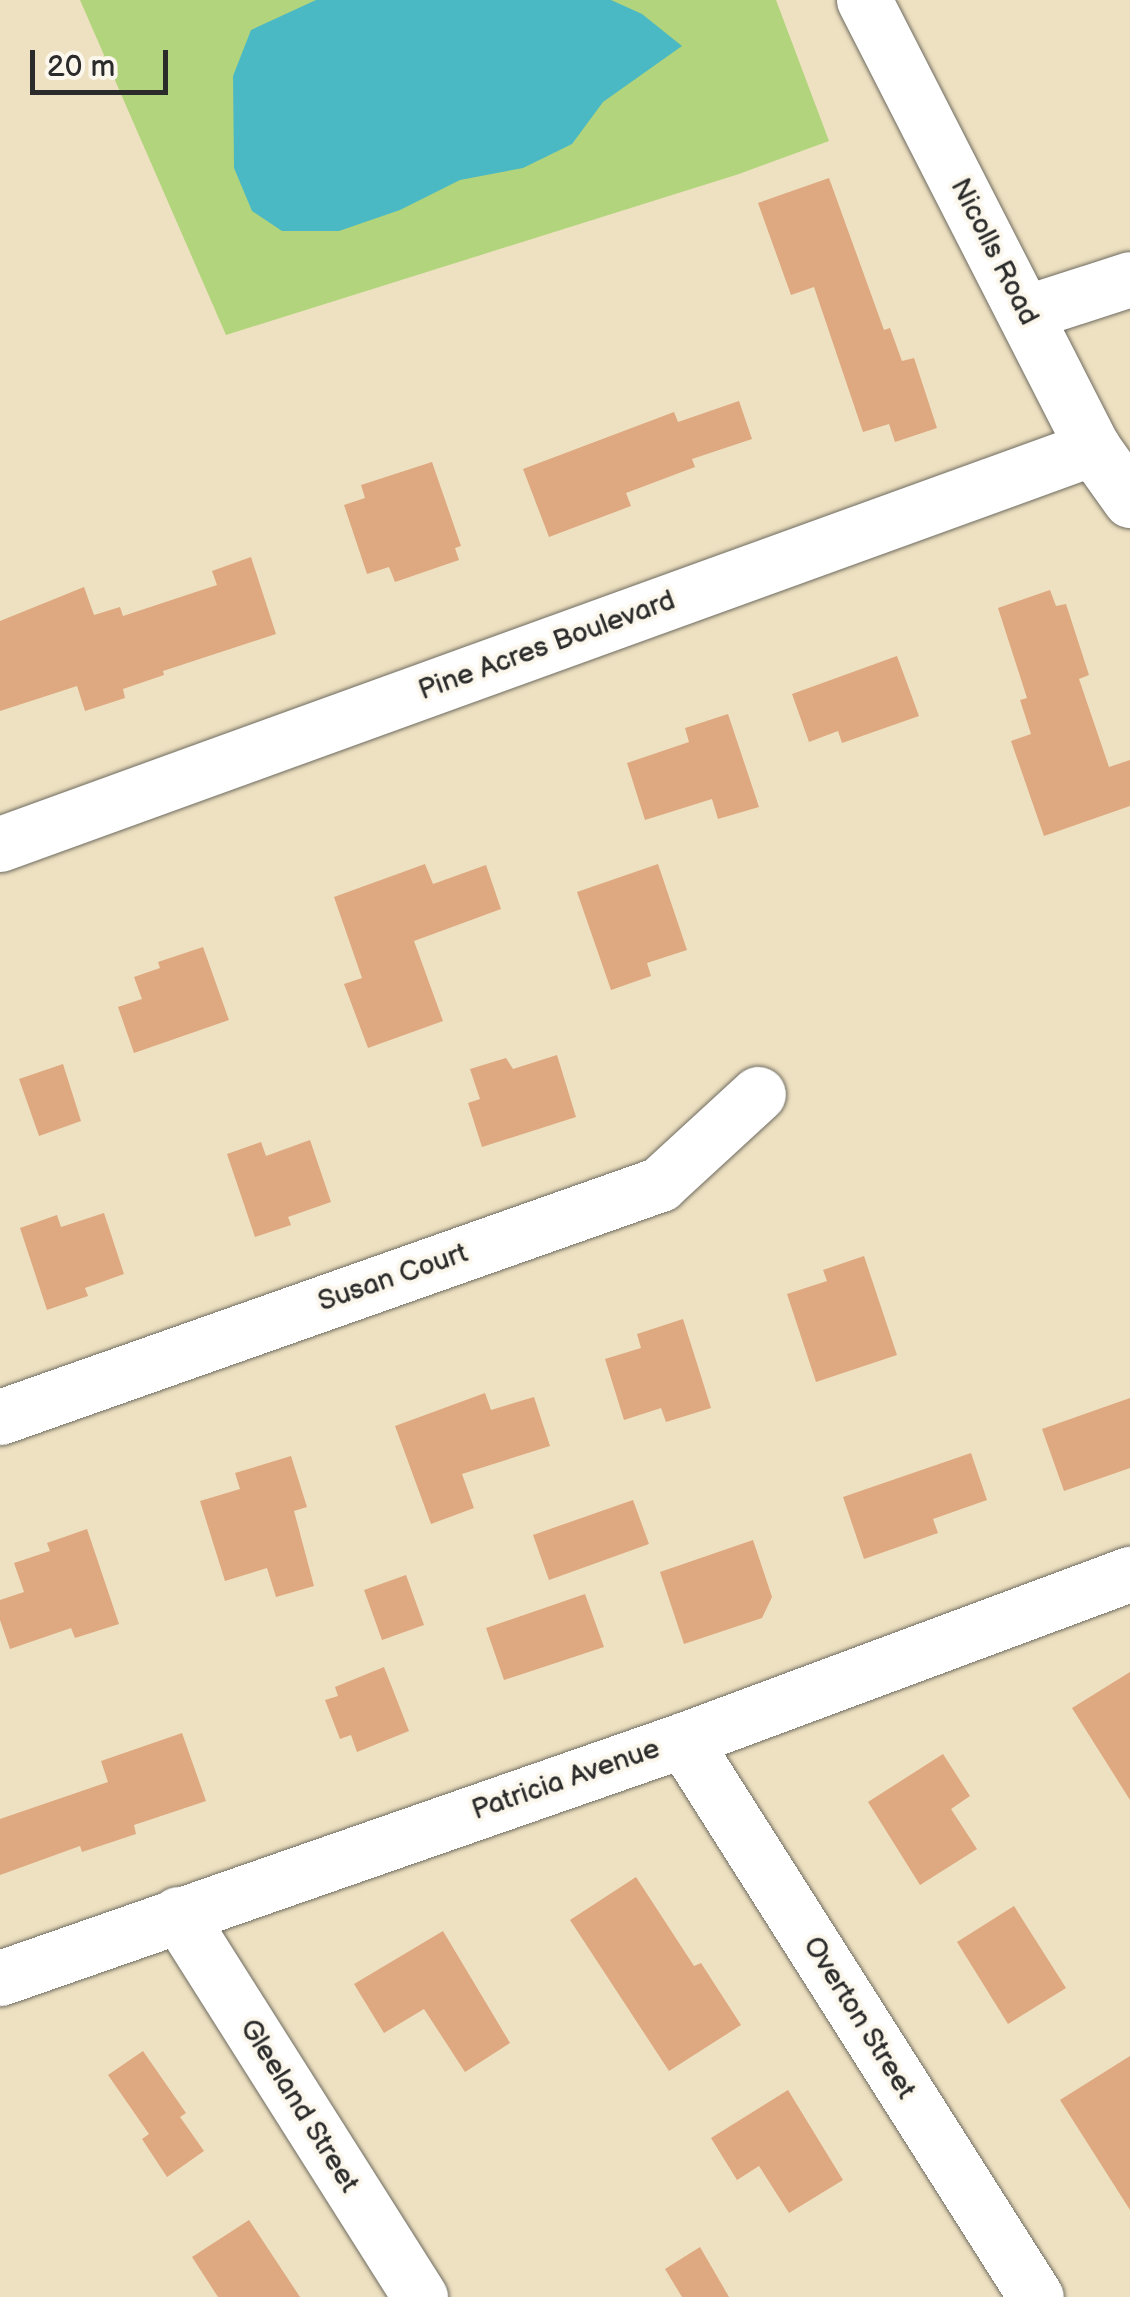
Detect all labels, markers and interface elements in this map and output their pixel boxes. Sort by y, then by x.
scale bar [35,30,172,92]
text: 20 m [47,49,115,85]
street label: Nicolls Road [943,173,1045,331]
street label: Pine Acres Boulevard [414,584,680,708]
street label: Susan Court [314,1237,472,1319]
street label: Patricia Avenue [468,1732,664,1828]
street label: Overton Street [796,1930,922,2106]
street label: Gleeland Street [232,2013,366,2199]

